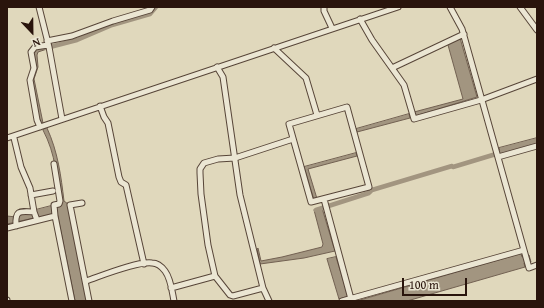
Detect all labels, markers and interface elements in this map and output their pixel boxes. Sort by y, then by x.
north arrow [12,12,52,52]
text: N [30,34,43,52]
scale bar [404,270,469,296]
text: 100 m [409,276,439,293]

